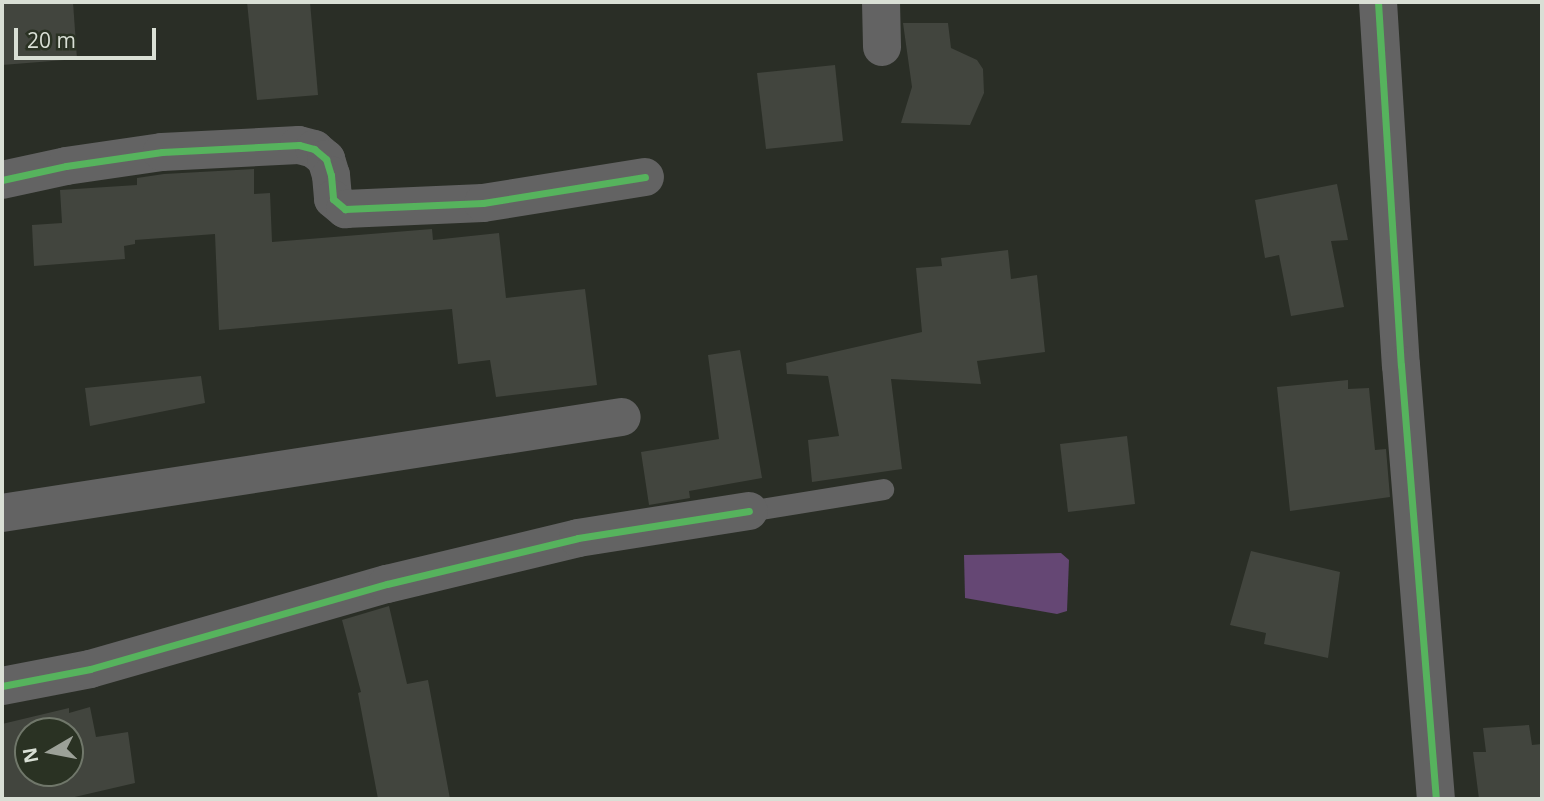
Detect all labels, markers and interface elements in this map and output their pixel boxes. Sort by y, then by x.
scale bar [18,14,159,58]
text: 20 m [27,26,76,54]
north arrow [14,717,84,787]
text: N [16,745,44,765]

